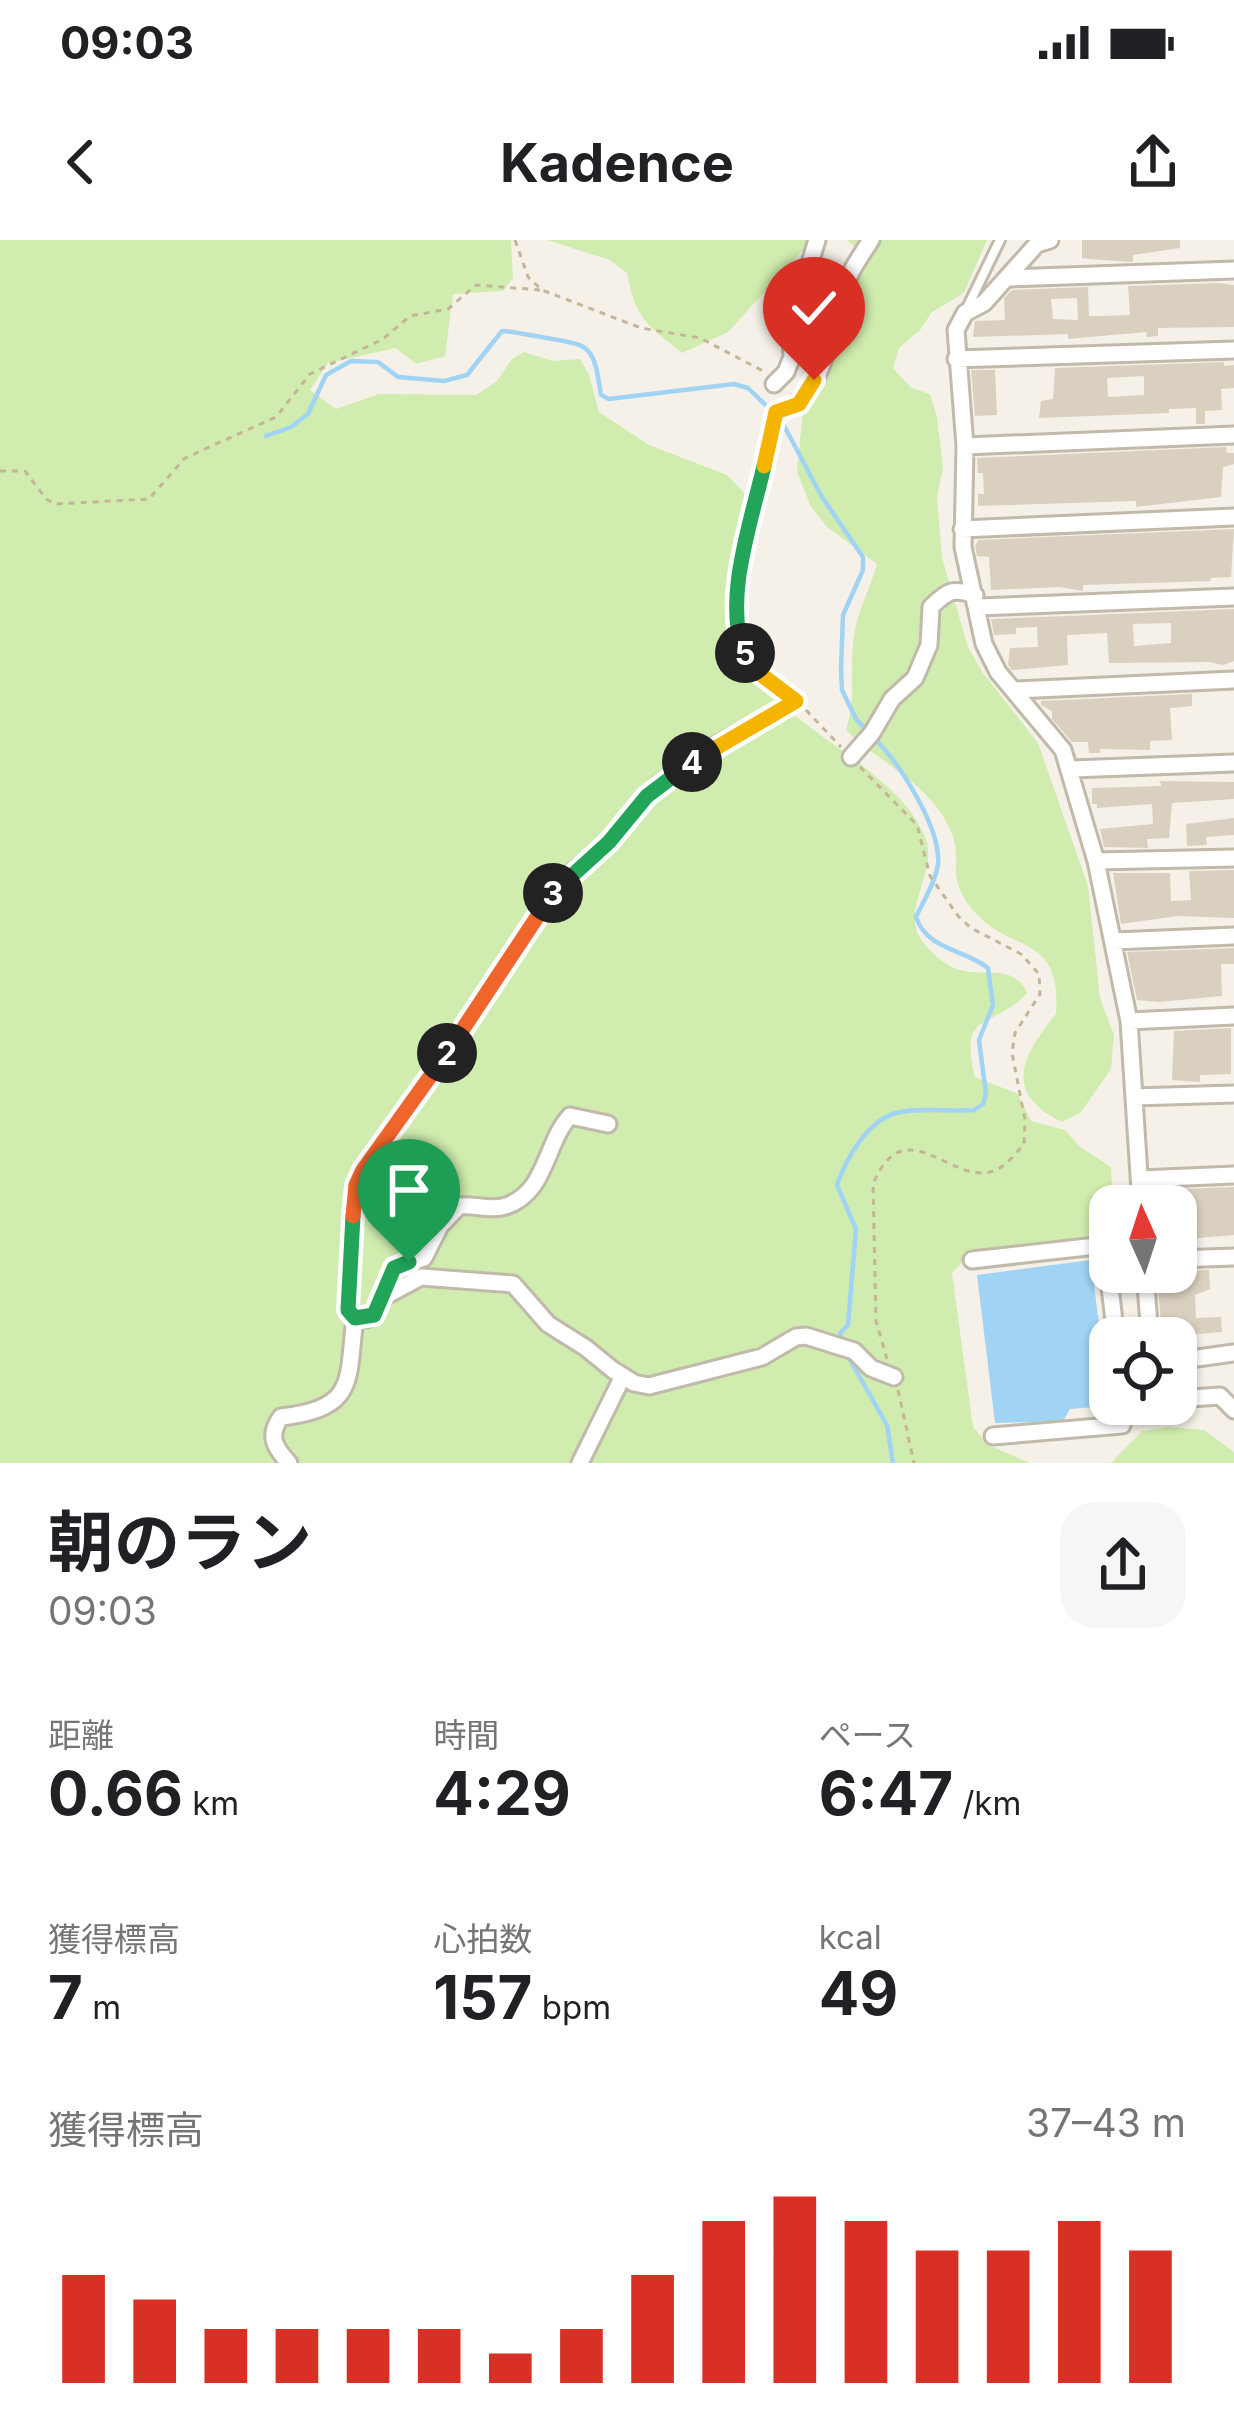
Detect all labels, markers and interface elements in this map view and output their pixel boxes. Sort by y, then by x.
text: 09:03 [60,15,194,70]
icon: back [48,129,114,195]
icon: share [1120,129,1186,195]
text: Kadence [500,130,734,195]
pin [763,257,865,380]
icon: check [781,275,847,341]
pin: 5 [715,623,775,683]
text: 5 [734,633,756,673]
pin: 4 [662,732,722,792]
text: 4 [681,742,703,782]
pin: 3 [523,863,583,923]
text: 3 [542,873,564,913]
pin: 2 [417,1023,477,1083]
text: 2 [437,1033,457,1073]
pin [358,1139,460,1262]
icon: arrive [376,1157,442,1223]
north arrow [1089,1185,1197,1293]
map controls [1089,1185,1197,1425]
button: locate [1089,1317,1197,1425]
text: 朝のラン [48,1502,312,1582]
button: share [1060,1502,1186,1628]
text: 09:03 [48,1587,157,1634]
text: 距離 [48,1715,114,1755]
text: 時間 [433,1715,499,1755]
text: ペース [819,1715,916,1755]
text: 0.66 [48,1757,183,1829]
text: 4:29 [433,1757,571,1829]
text: 6:47 [819,1757,953,1829]
text: km [183,1783,239,1823]
text: /km [953,1783,1021,1823]
text: kcal [819,1917,882,1957]
text: 獲得標高 [48,1919,180,1959]
text: 心拍数 [433,1919,532,1959]
text: 49 [819,1957,898,2029]
text: 7 [48,1961,83,2033]
text: 157 [433,1961,532,2033]
text: m [83,1987,121,2027]
text: bpm [532,1987,611,2027]
text: 37–43 m [1026,2099,1186,2146]
text: 獲得標高 [48,2106,204,2153]

